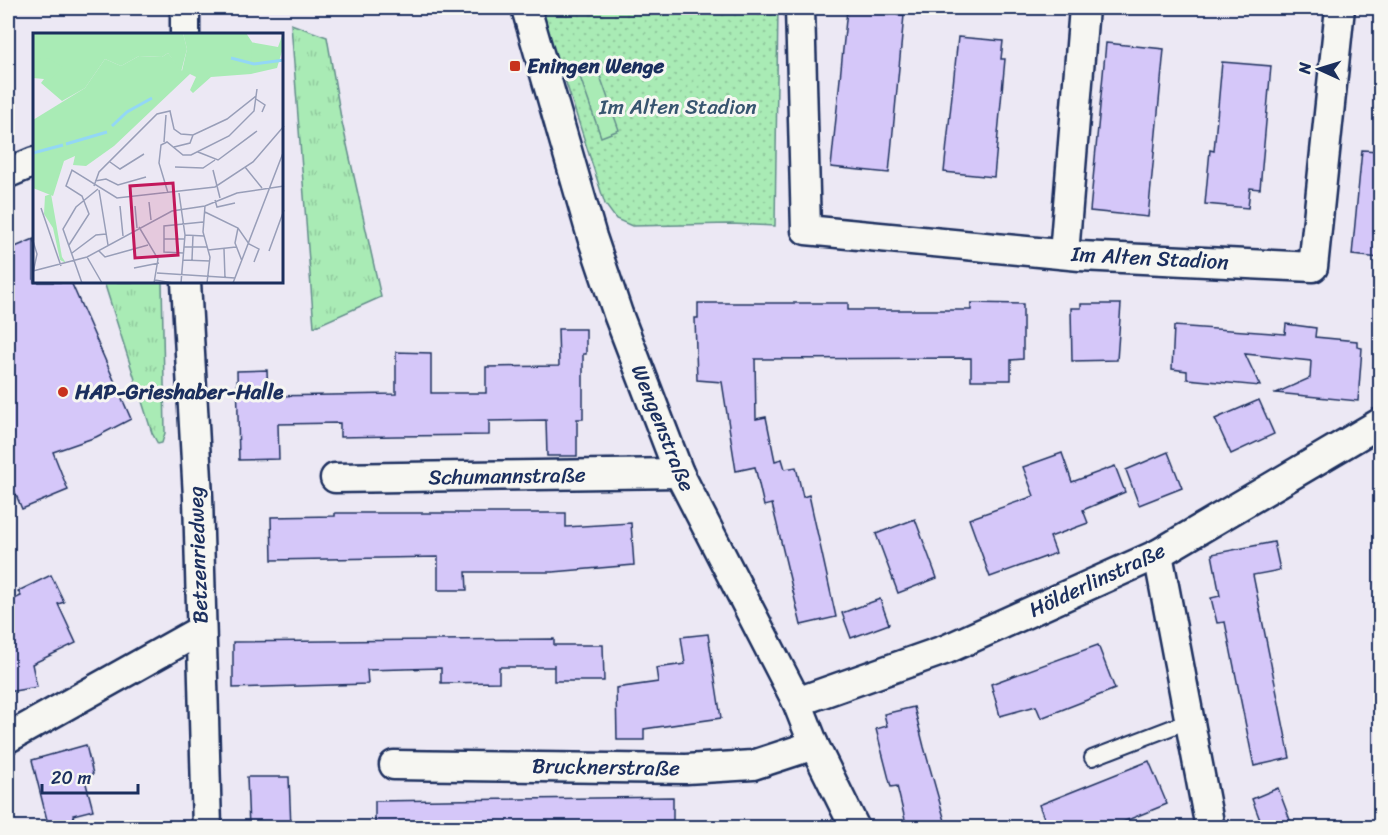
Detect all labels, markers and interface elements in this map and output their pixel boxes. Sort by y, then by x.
inset map [33,33,284,284]
north arrow [1289,39,1349,99]
place label: Eningen Wenge [527,47,665,85]
marker: Eningen Wenge [508,59,522,73]
text: N [1290,61,1319,76]
park label: Im Alten Stadion [598,88,757,126]
street label: Im Alten Stadion [1069,235,1230,281]
street label: Wengenstraße [620,359,706,498]
place label: HAP-Grieshaber-Halle [74,373,284,411]
marker: HAP-Grieshaber-Halle [56,385,70,399]
street label: Schumannstraße [428,456,586,496]
street label: Betzenriedweg [177,485,219,624]
street label: Hölderlinstraße [1022,532,1172,628]
street label: Brucknerstraße [532,747,680,787]
scale bar [42,757,138,795]
text: 20 m [51,762,91,794]

